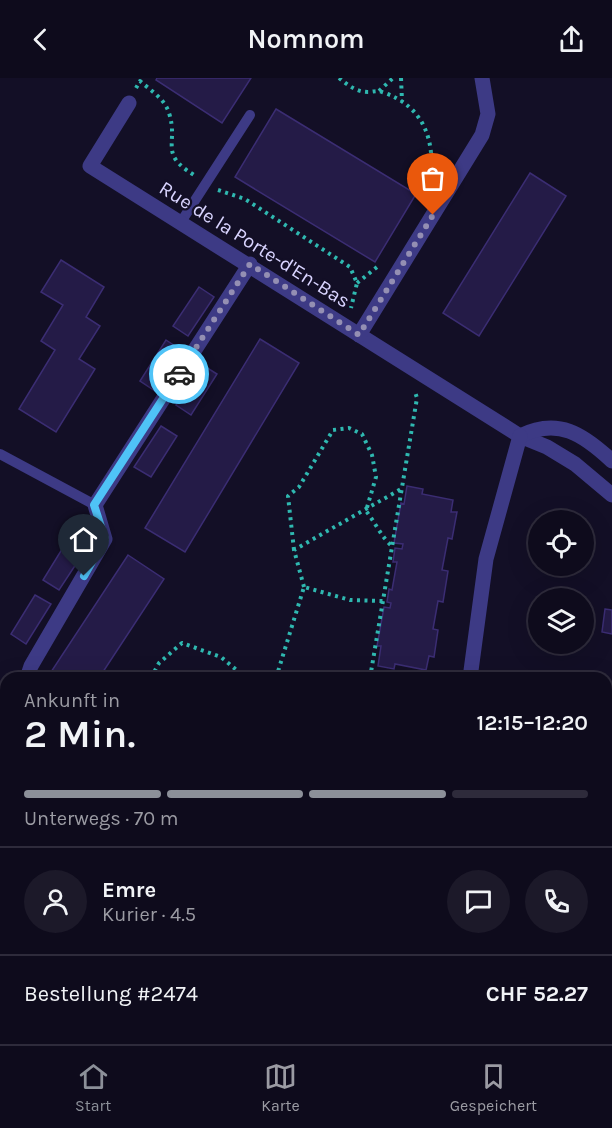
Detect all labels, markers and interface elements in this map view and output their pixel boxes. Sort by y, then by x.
icon: back [24,23,57,56]
text: Nomnom [247,23,365,55]
icon: share [555,23,588,56]
pin [407,153,458,215]
icon: bag [416,162,449,195]
street label: Rue de la Porte-d'En-Bas [155,176,354,313]
courier [149,344,209,404]
icon: car [163,358,196,391]
map controls [528,510,594,654]
button: locate [528,510,594,576]
pin [58,514,109,576]
icon: home [67,523,100,556]
button: layers [528,588,594,654]
text: Ankunft in [24,689,120,712]
text: 12:15–12:20 [476,710,588,736]
text: 2 Min. [24,711,135,757]
text: Unterwegs · 70 m [24,807,179,830]
button: person [24,870,87,933]
button: chat [447,870,510,933]
button: phone [525,870,588,933]
text: Emre [102,877,156,903]
text: Kurier · 4.5 [102,903,196,926]
text: Bestellung #2474 [24,981,198,1007]
text: CHF 52.27 [486,981,588,1007]
tab: Start [75,1060,111,1115]
tab: Karte [261,1060,300,1115]
tab: Gespeichert [450,1060,537,1115]

